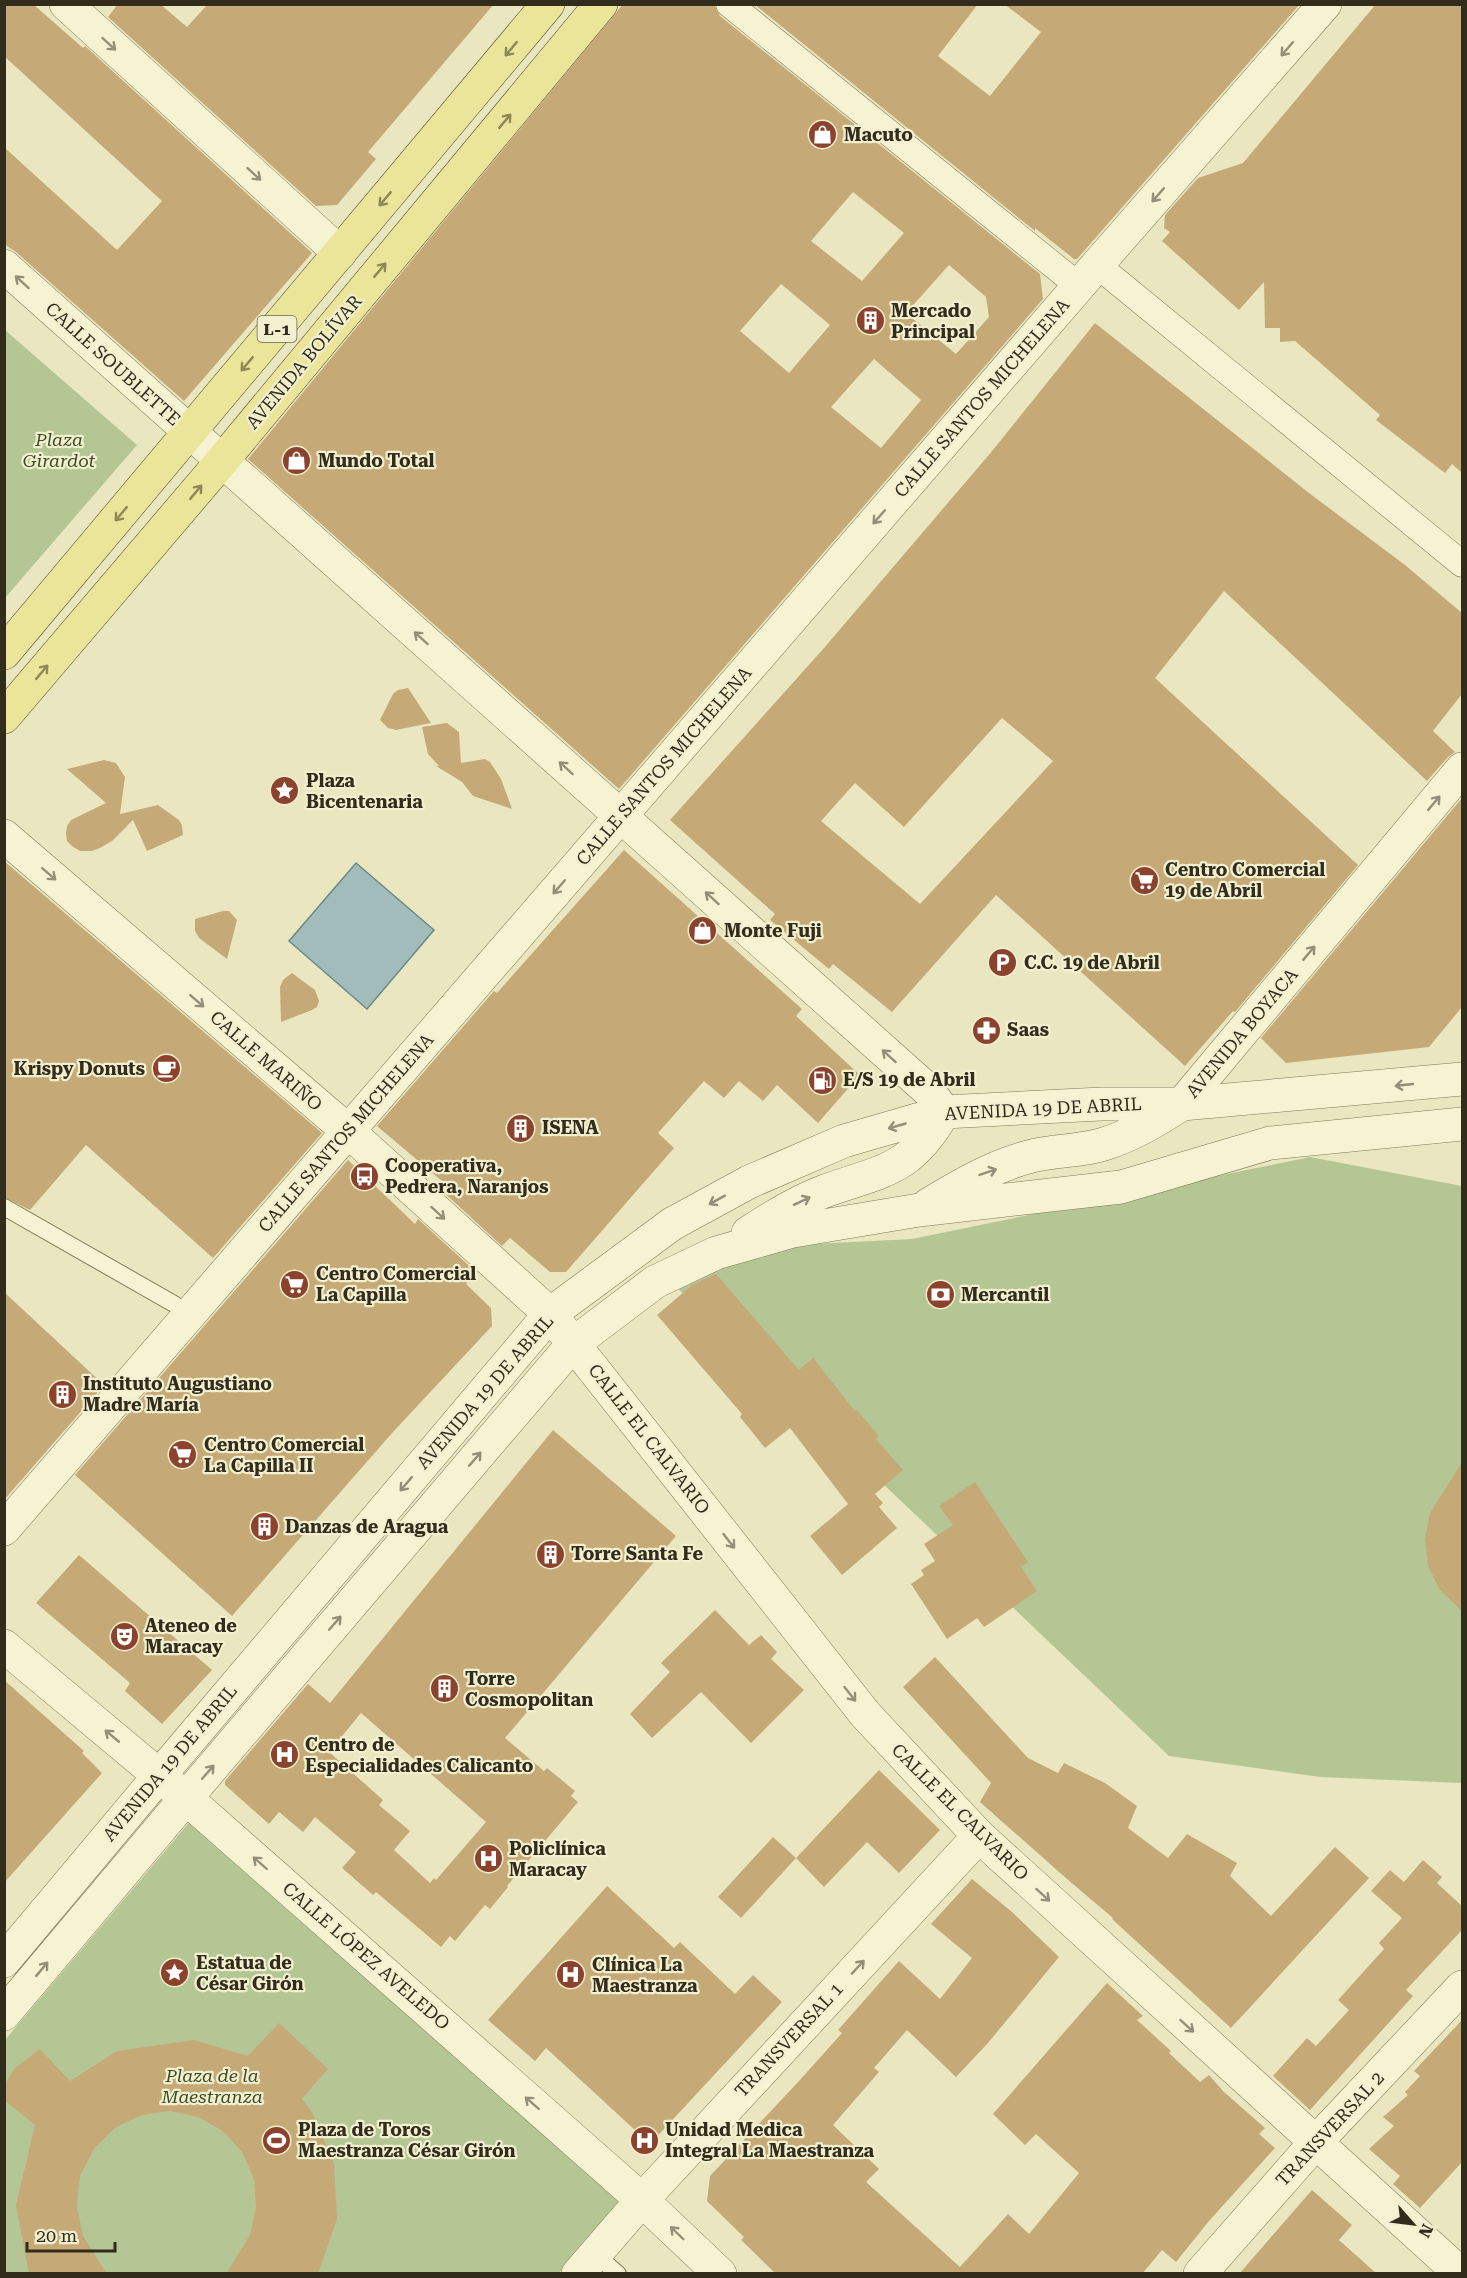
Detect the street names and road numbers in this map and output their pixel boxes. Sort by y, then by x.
street label: AVENIDA BOLÍVAR [241,290,366,433]
street label: CALLE SANTOS MICHELENA [890,294,1074,501]
street label: CALLE SOUBLETTE [42,298,185,430]
road number: L-1 [258,316,296,342]
street label: CALLE SANTOS MICHELENA [572,662,756,869]
street label: AVENIDA BOYACA [1181,963,1302,1102]
street label: CALLE MARIÑO [206,1006,327,1115]
street label: CALLE SANTOS MICHELENA [254,1029,438,1236]
street label: AVENIDA 19 DE ABRIL [944,1093,1142,1124]
street label: AVENIDA 19 DE ABRIL [412,1310,557,1473]
street label: CALLE EL CALVARIO [584,1360,714,1518]
street label: AVENIDA 19 DE ABRIL [98,1680,241,1845]
street label: CALLE EL CALVARIO [888,1739,1033,1884]
street label: CALLE LÓPEZ AVELEDO [279,1877,454,2034]
street label: TRANSVERSAL 1 [730,1978,847,2101]
street label: TRANSVERSAL 2 [1271,2067,1388,2190]

